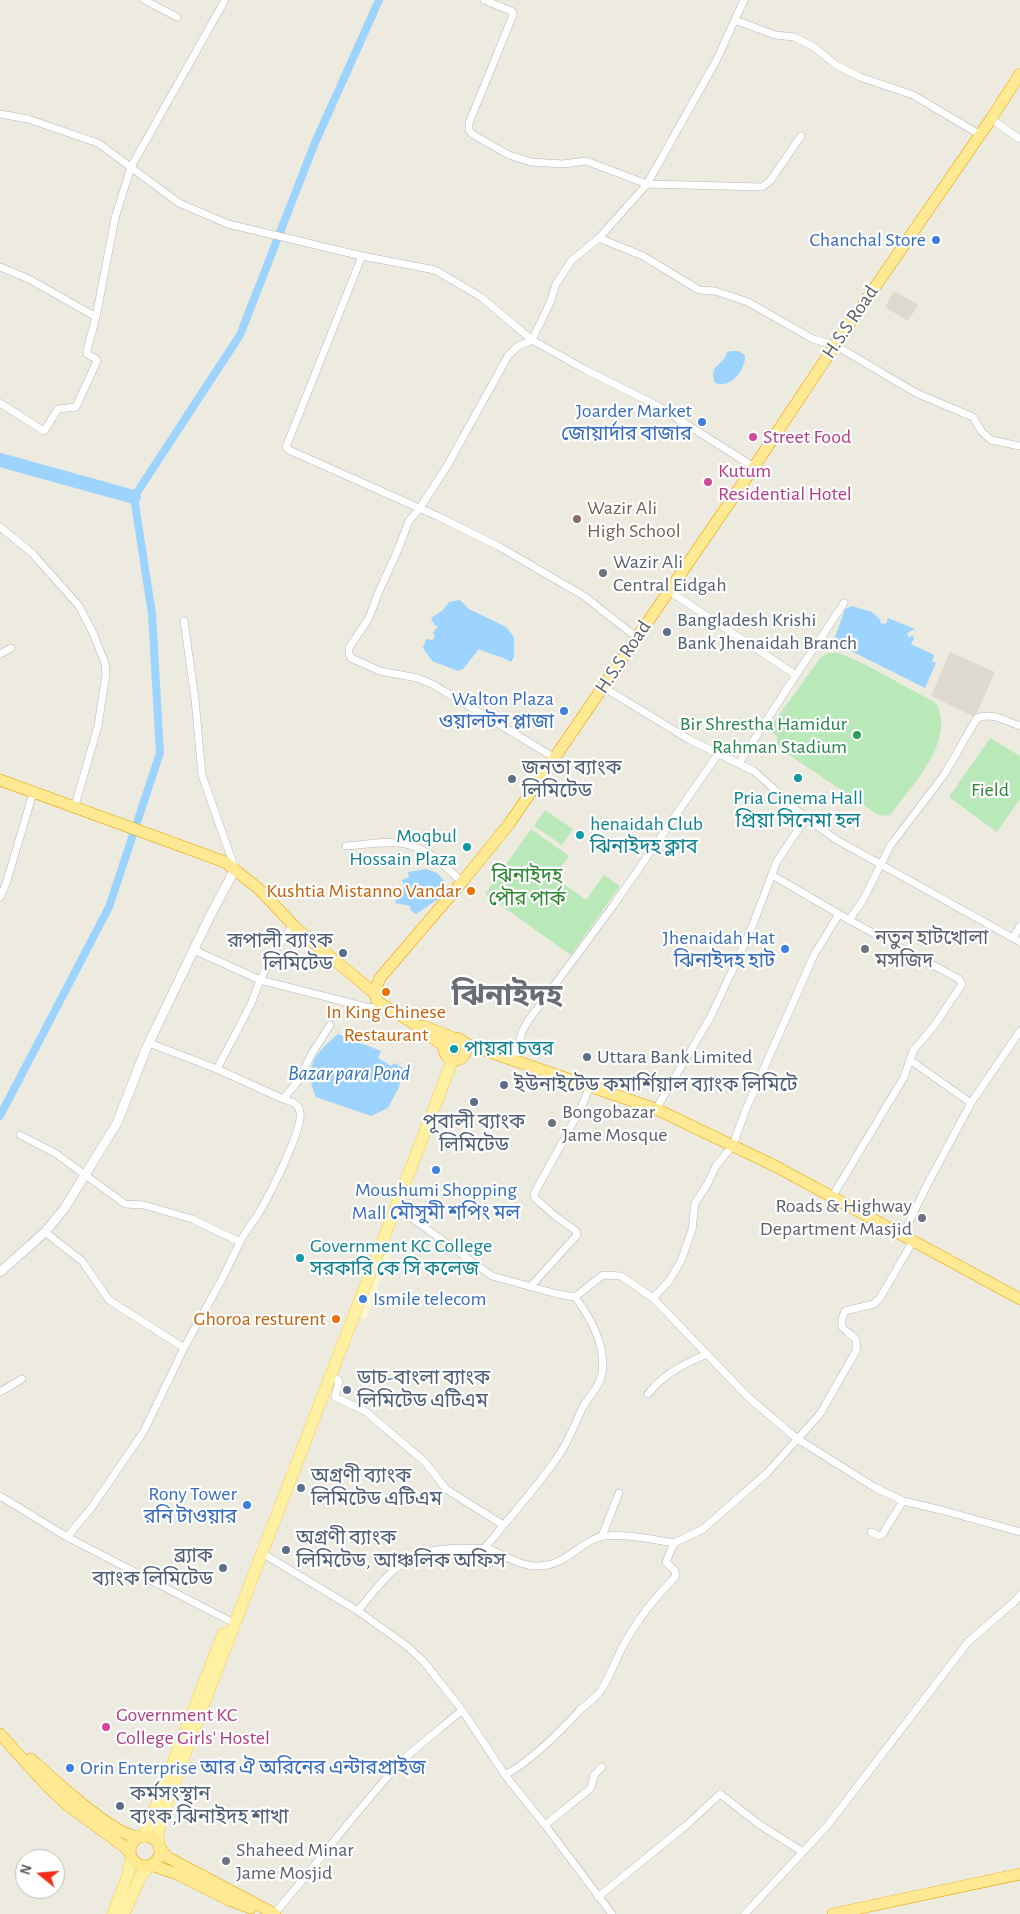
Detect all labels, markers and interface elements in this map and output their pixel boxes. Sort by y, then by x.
place label: Chanchal Store [809,228,926,252]
marker: Chanchal Store [930,234,942,246]
street label: H.S.S Road [817,281,883,363]
place label: Joarder Market জোয়ার্দার বাজার [561,399,692,446]
marker: Joarder Market জোয়ার্দার বাজার [696,416,708,428]
place label: Street Food [763,425,851,449]
marker: Street Food [747,431,759,443]
place label: Kutum Residential Hotel [718,459,852,506]
marker: Kutum Residential Hotel [702,476,714,488]
place label: Wazir Ali High School [587,496,681,543]
marker: Wazir Ali High School [571,513,583,525]
place label: Wazir Ali Central Eidgah [613,550,727,597]
marker: Wazir Ali Central Eidgah [597,567,609,579]
place label: Bangladesh Krishi Bank Jhenaidah Branch [677,608,857,655]
street label: H.S.S Road [590,616,656,698]
marker: Bangladesh Krishi Bank Jhenaidah Branch [661,626,673,638]
place label: Walton Plaza ওয়ালটন প্লাজা [439,687,554,734]
marker: Walton Plaza ওয়ালটন প্লাজা [558,705,570,717]
place label: Bir Shrestha Hamidur Rahman Stadium [680,712,847,759]
marker: Bir Shrestha Hamidur Rahman Stadium [851,729,863,741]
place label: জনতা ব্যাংক লিমিটেড [522,756,622,803]
marker: Pria Cinema Hall প্রিয়া সিনেমা হল [792,772,804,784]
marker: জনতা ব্যাংক লিমিটেড [506,773,518,785]
park label: Field [971,778,1009,802]
place label: Pria Cinema Hall প্রিয়া সিনেমা হল [733,786,863,833]
place label: henaidah Club ঝিনাইদহ ক্লাব [590,812,703,859]
place label: Moqbul Hossain Plaza [349,824,457,871]
marker: henaidah Club ঝিনাইদহ ক্লাব [574,829,586,841]
marker: Moqbul Hossain Plaza [461,841,473,853]
park label: ঝিনাইদহ পৌর পার্ক [488,864,566,911]
place label: Kushtia Mistanno Vandar [266,879,461,903]
marker: Kushtia Mistanno Vandar [465,885,477,897]
place label: Jhenaidah Hat ঝিনাইদহ হাট [663,926,775,973]
place label: নতুন হাটখোলা মসজিদ [875,926,988,973]
place label: রূপালী ব্যাংক লিমিটেড [227,929,333,976]
marker: Jhenaidah Hat ঝিনাইদহ হাট [779,943,791,955]
marker: নতুন হাটখোলা মসজিদ [859,943,871,955]
marker: রূপালী ব্যাংক লিমিটেড [337,947,349,959]
district label: ঝিনাইদহ [452,978,562,1014]
marker: In King Chinese Restaurant [380,986,392,998]
place label: In King Chinese Restaurant [326,1000,446,1047]
place label: পায়রা চত্তর [464,1037,554,1061]
marker: পায়রা চত্তর [448,1043,460,1055]
place label: Uttara Bank Limited [597,1045,752,1069]
marker: Uttara Bank Limited [581,1051,593,1063]
water label: Bazar para Pond [288,1061,410,1087]
place label: ইউনাইটেড কমার্শিয়াল ব্যাংক লিমিটে [514,1073,798,1097]
marker: ইউনাইটেড কমার্শিয়াল ব্যাংক লিমিটে [498,1079,510,1091]
marker: পূবালী ব্যাংক লিমিটেড [468,1096,480,1108]
place label: Bongobazar Jame Mosque [562,1100,668,1147]
place label: পূবালী ব্যাংক লিমিটেড [423,1110,525,1157]
marker: Bongobazar Jame Mosque [546,1117,558,1129]
marker: Moushumi Shopping Mall মৌসুমী শপিং মল [430,1164,442,1176]
place label: Moushumi Shopping Mall মৌসুমী শপিং মল [352,1178,520,1225]
place label: Roads & Highway Department Masjid [760,1194,912,1241]
marker: Roads & Highway Department Masjid [916,1212,928,1224]
place label: Government KC College সরকারি কে সি কলেজ [310,1234,492,1281]
marker: Government KC College সরকারি কে সি কলেজ [294,1252,306,1264]
place label: Ismile telecom [373,1287,486,1311]
marker: Ismile telecom [357,1293,369,1305]
place label: Ghoroa resturent [194,1307,326,1331]
marker: Ghoroa resturent [330,1313,342,1325]
place label: ডাচ-বাংলা ব্যাংক লিমিটেড এটিএম [357,1366,490,1413]
marker: ডাচ-বাংলা ব্যাংক লিমিটেড এটিএম [341,1384,353,1396]
place label: অগ্রণী ব্যাংক লিমিটেড এটিএম [311,1464,442,1511]
place label: Rony Tower রনি টাওয়ার [144,1482,237,1529]
marker: অগ্রণী ব্যাংক লিমিটেড এটিএম [295,1482,307,1494]
marker: Rony Tower রনি টাওয়ার [241,1499,253,1511]
place label: অগ্রণী ব্যাংক লিমিটেড, আঞ্চলিক অফিস [296,1526,506,1573]
place label: ব্র্যাক ব্যাংক লিমিটেড [92,1544,213,1591]
marker: অগ্রণী ব্যাংক লিমিটেড, আঞ্চলিক অফিস [280,1544,292,1556]
marker: ব্র্যাক ব্যাংক লিমিটেড [217,1562,229,1574]
place label: Government KC College Girls' Hostel [116,1703,270,1750]
marker: Government KC College Girls' Hostel [100,1721,112,1733]
place label: Orin Enterprise আর ঐ অরিনের এন্টারপ্রাইজ [80,1756,426,1780]
marker: Orin Enterprise আর ঐ অরিনের এন্টারপ্রাইজ [64,1762,76,1774]
place label: কর্মসংস্থান ব্যংক,ঝিনাইদহ শাখা [130,1782,289,1829]
marker: কর্মসংস্থান ব্যংক,ঝিনাইদহ শাখা [114,1800,126,1812]
place label: Shaheed Minar Jame Mosjid [236,1838,354,1885]
north arrow [15,1849,65,1899]
marker: Shaheed Minar Jame Mosjid [220,1855,232,1867]
text: N [18,1863,35,1877]

